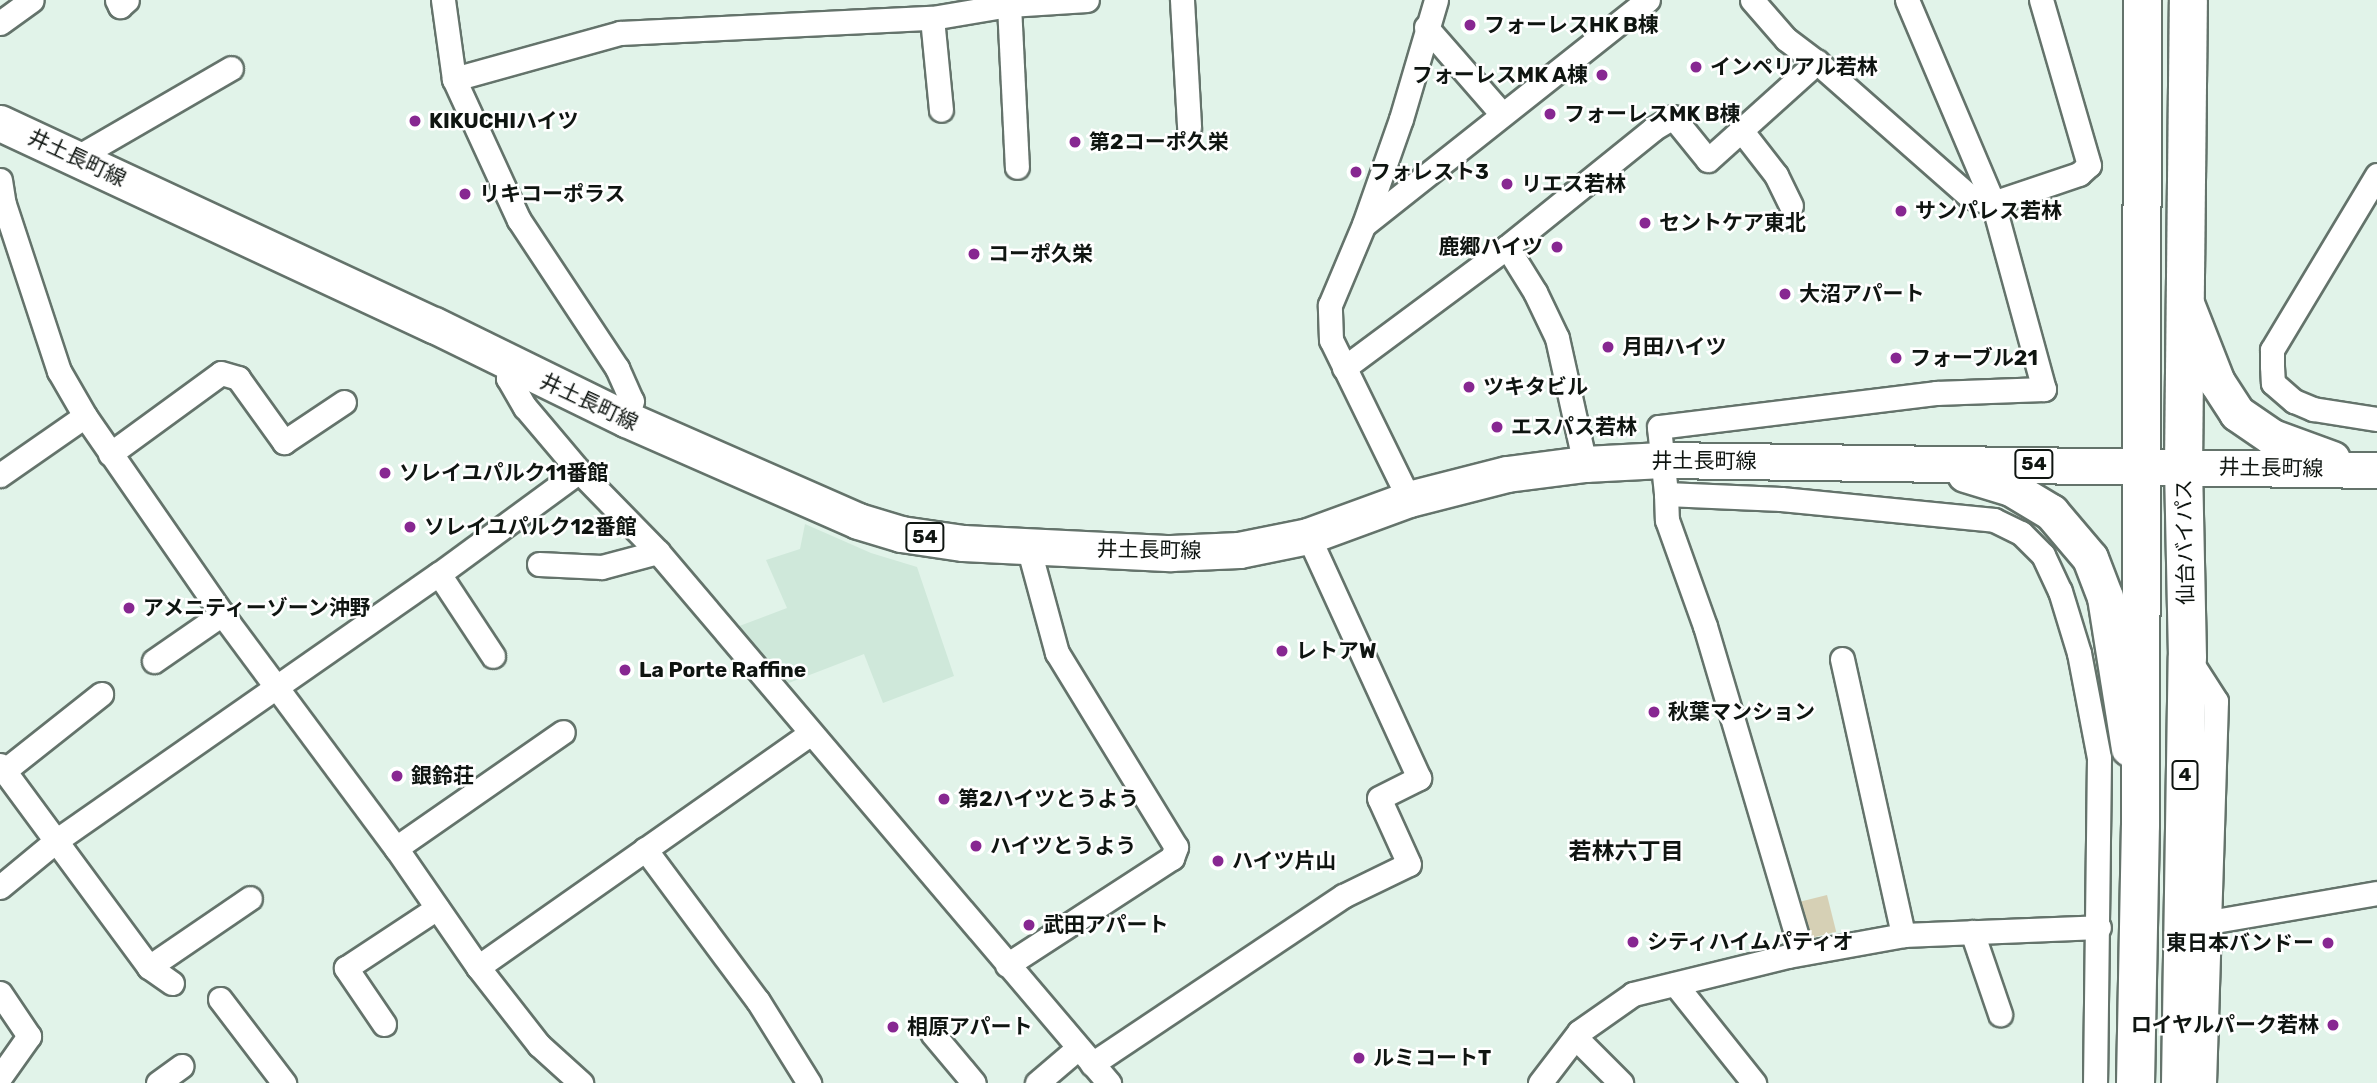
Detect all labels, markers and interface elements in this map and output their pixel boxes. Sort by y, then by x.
place label: フォーレスHK B棟 [1484,12,1659,38]
marker: フォーレスHK B棟 [1462,17,1478,33]
place label: インペリアル若林 [1710,54,1878,80]
marker: インペリアル若林 [1688,59,1704,75]
place label: フォーレスMK A棟 [1411,62,1588,88]
marker: フォーレスMK A棟 [1594,67,1610,83]
place label: フォーレスMK B棟 [1564,101,1741,127]
marker: フォーレスMK B棟 [1542,106,1558,122]
place label: KIKUCHIハイツ [429,108,579,134]
marker: KIKUCHIハイツ [407,113,423,129]
street label: 井土長町線 [24,124,130,192]
place label: 第2コーポ久栄 [1089,129,1229,155]
marker: 第2コーポ久栄 [1067,134,1083,150]
place label: フォレスト3 [1370,159,1489,185]
marker: フォレスト3 [1348,164,1364,180]
place label: リエス若林 [1521,171,1626,197]
marker: リエス若林 [1499,176,1515,192]
place label: リキコーポラス [479,181,626,207]
marker: リキコーポラス [457,186,473,202]
place label: サンパレス若林 [1915,198,2062,224]
marker: サンパレス若林 [1893,203,1909,219]
place label: セントケア東北 [1659,210,1806,236]
marker: セントケア東北 [1637,215,1653,231]
place label: 鹿郷ハイツ [1438,234,1543,260]
marker: 鹿郷ハイツ [1549,239,1565,255]
place label: コーポ久栄 [988,241,1093,267]
marker: コーポ久栄 [966,246,982,262]
place label: 大沼アパート [1799,281,1925,307]
marker: 大沼アパート [1777,286,1793,302]
place label: 月田ハイツ [1622,334,1727,360]
marker: 月田ハイツ [1600,339,1616,355]
place label: フォーブル21 [1910,345,2039,371]
marker: フォーブル21 [1888,350,1904,366]
street label: 井土長町線 [536,368,642,436]
place label: ツキタビル [1483,374,1588,400]
marker: ツキタビル [1461,379,1477,395]
place label: エスパス若林 [1511,414,1637,440]
marker: エスパス若林 [1489,419,1505,435]
street label: 井土長町線 [1652,448,1756,474]
road number: 54 [2013,449,2055,480]
street label: 井土長町線 [2218,454,2324,482]
place label: ソレイユパルク11番館 [399,460,609,486]
marker: ソレイユパルク11番館 [377,465,393,481]
street label: 仙台バイパス [2171,479,2199,605]
place label: ソレイユパルク12番館 [424,514,637,540]
marker: ソレイユパルク12番館 [402,519,418,535]
road number: 54 [904,522,946,552]
street label: 井土長町線 [1096,536,1202,564]
place label: アメニティーゾーン沖野 [143,595,374,621]
marker: アメニティーゾーン沖野 [121,600,137,616]
place label: レトアW [1296,638,1376,664]
marker: レトアW [1274,643,1290,659]
place label: La Porte Raffine [639,657,806,683]
marker: La Porte Raffine [617,662,633,678]
place label: 秋葉マンション [1668,699,1815,725]
marker: 秋葉マンション [1646,704,1662,720]
road number: 4 [2171,760,2199,790]
place label: 銀鈴荘 [411,763,474,789]
marker: 銀鈴荘 [389,768,405,784]
place label: 第2ハイツとうよう [958,786,1140,812]
marker: 第2ハイツとうよう [936,791,952,807]
place label: ハイツとうよう [990,833,1137,859]
district label: 若林六丁目 [1569,837,1683,865]
marker: ハイツとうよう [968,838,984,854]
place label: ハイツ片山 [1232,848,1337,874]
marker: ハイツ片山 [1210,853,1226,869]
place label: 武田アパート [1043,912,1169,938]
marker: 武田アパート [1021,917,1037,933]
place label: シティハイムパティオ [1647,929,1857,955]
place label: 東日本バンドー [2167,930,2314,956]
marker: シティハイムパティオ [1625,934,1641,950]
marker: 東日本バンドー [2320,935,2336,951]
place label: ロイヤルパーク若林 [2130,1012,2319,1038]
place label: 相原アパート [907,1014,1033,1040]
marker: ロイヤルパーク若林 [2325,1017,2341,1033]
marker: 相原アパート [885,1019,901,1035]
place label: ルミコートT [1373,1045,1491,1071]
marker: ルミコートT [1351,1050,1367,1066]

